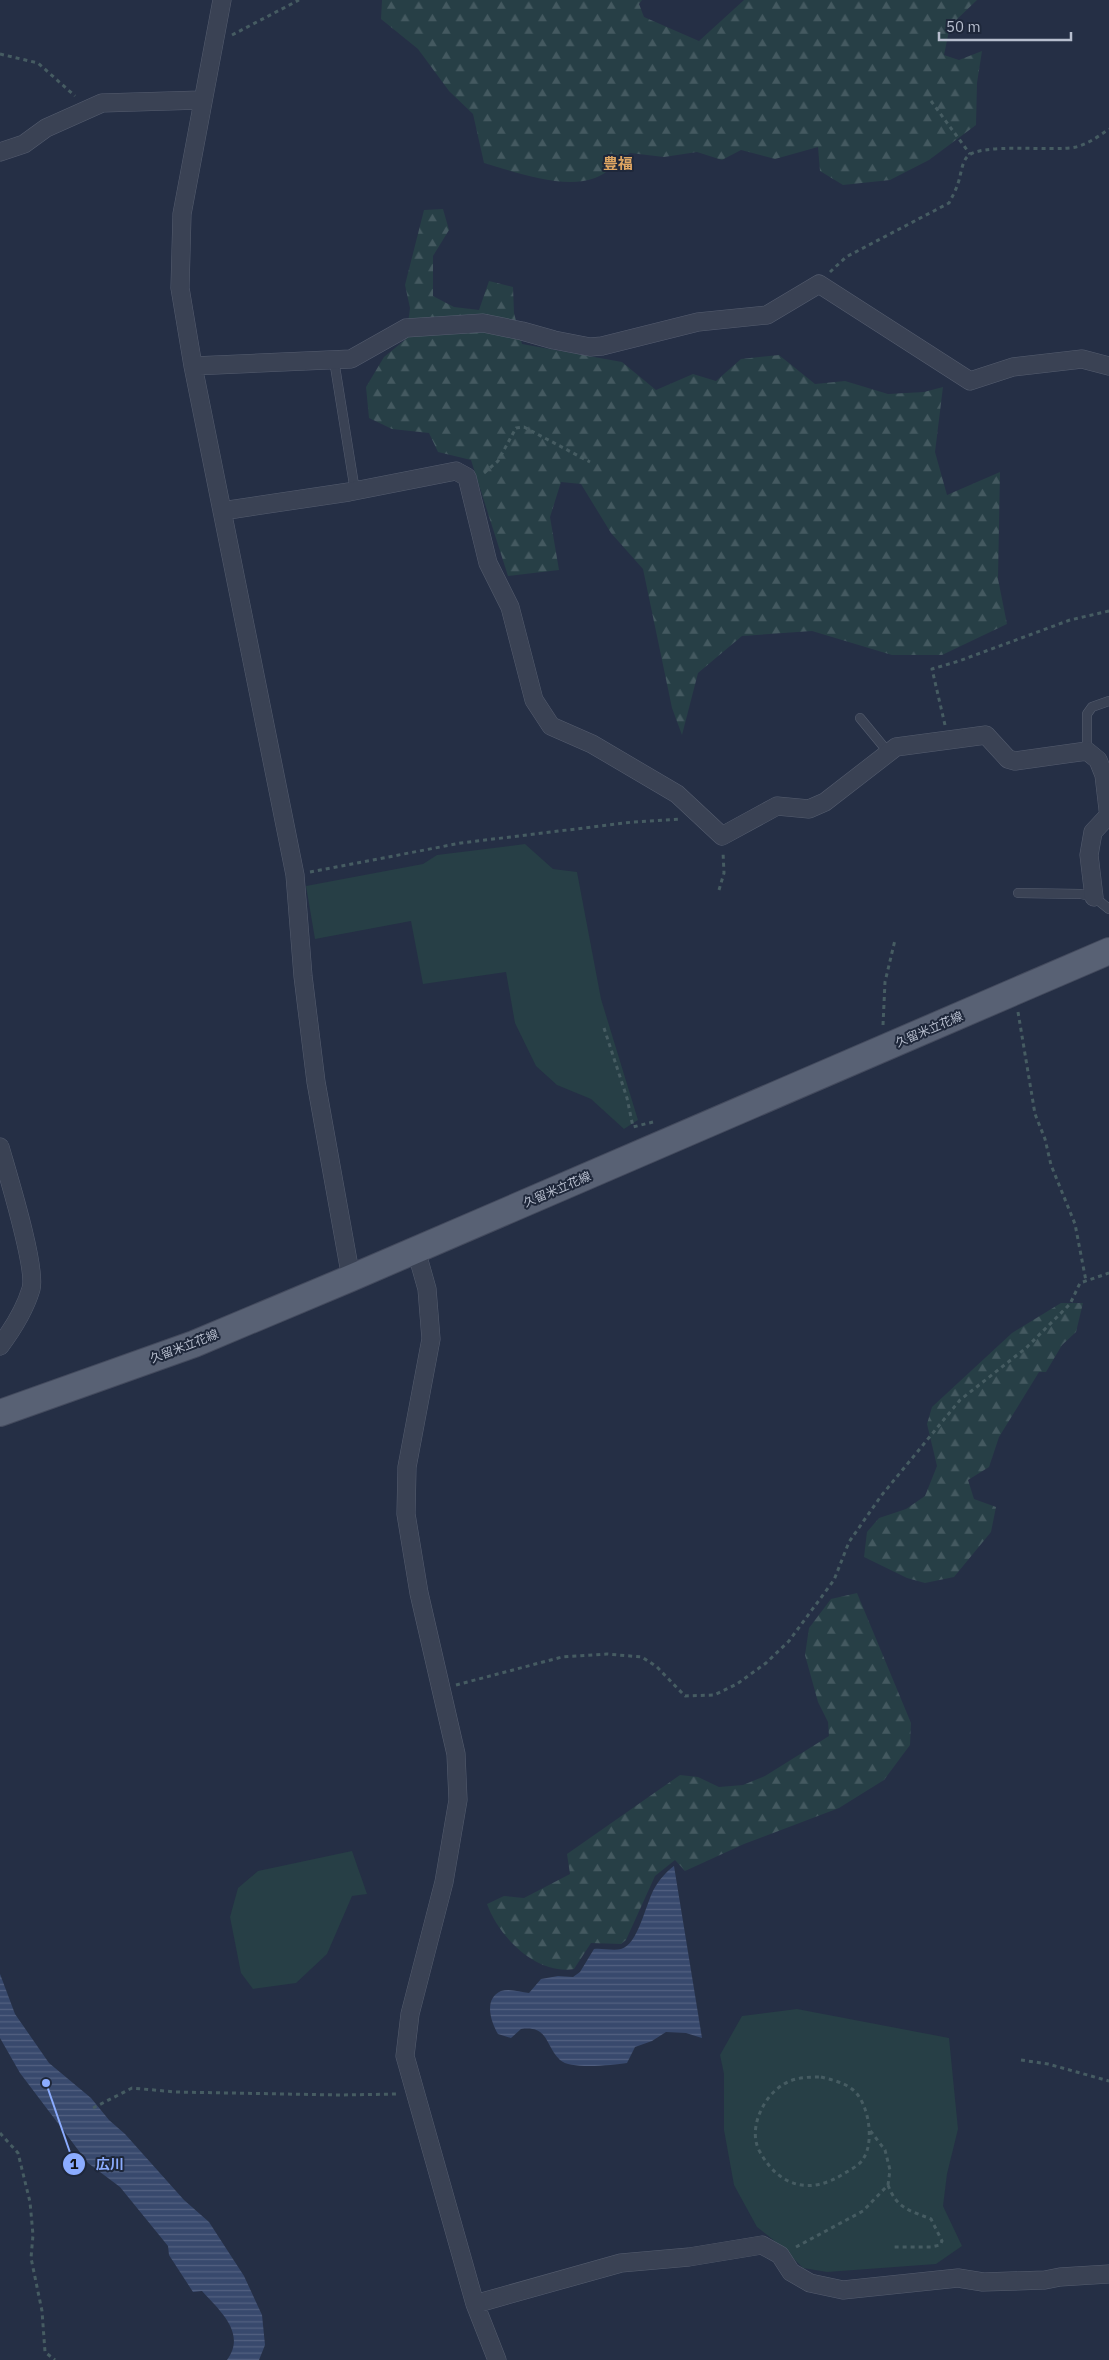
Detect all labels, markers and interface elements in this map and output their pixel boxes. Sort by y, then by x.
scale bar [939,10,1072,42]
text: 50 m [946,17,981,36]
district label: 豊福 [603,154,633,173]
street label: 久留米立花線 [893,1008,965,1050]
street label: 久留米立花線 [521,1168,593,1210]
street label: 久留米立花線 [148,1326,220,1366]
callout: 広川 [61,2149,134,2178]
text: 1 [69,2154,79,2173]
text: 広川 [96,2155,124,2173]

